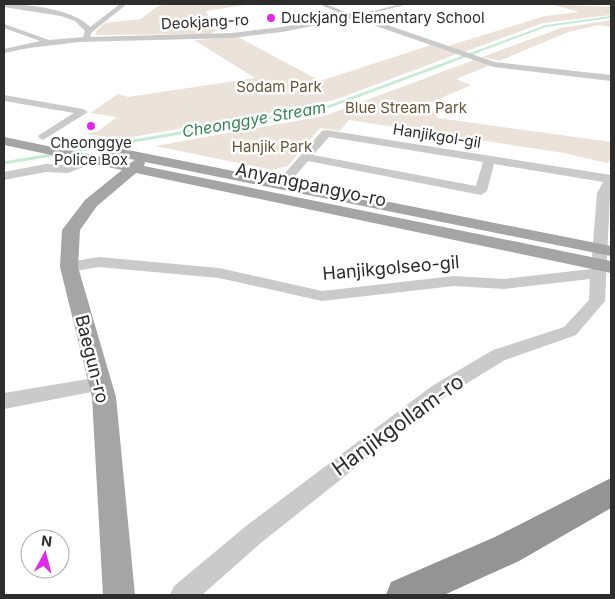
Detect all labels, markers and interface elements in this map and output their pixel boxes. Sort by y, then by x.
place label: Duckjang Elementary School [281,8,485,27]
street label: Deokjang-ro [160,10,250,33]
marker: Duckjang Elementary School [265,12,277,24]
park label: Sodam Park [236,77,323,96]
water label: Cheonggye Stream [180,96,328,142]
park label: Blue Stream Park [345,98,468,117]
street label: Hanjikgol-gil [392,119,482,152]
marker: Cheonggye Police Box [85,120,97,132]
place label: Cheonggye Police Box [50,133,132,169]
park label: Hanjik Park [232,137,313,156]
street label: Anyangpangyo-ro [234,158,388,211]
street label: Hanjikgolseo-gil [322,251,460,284]
street label: Baegun-ro [71,313,114,405]
street label: Hanjikgollam-ro [327,368,468,481]
north arrow [20,529,70,579]
text: N [40,532,53,550]

